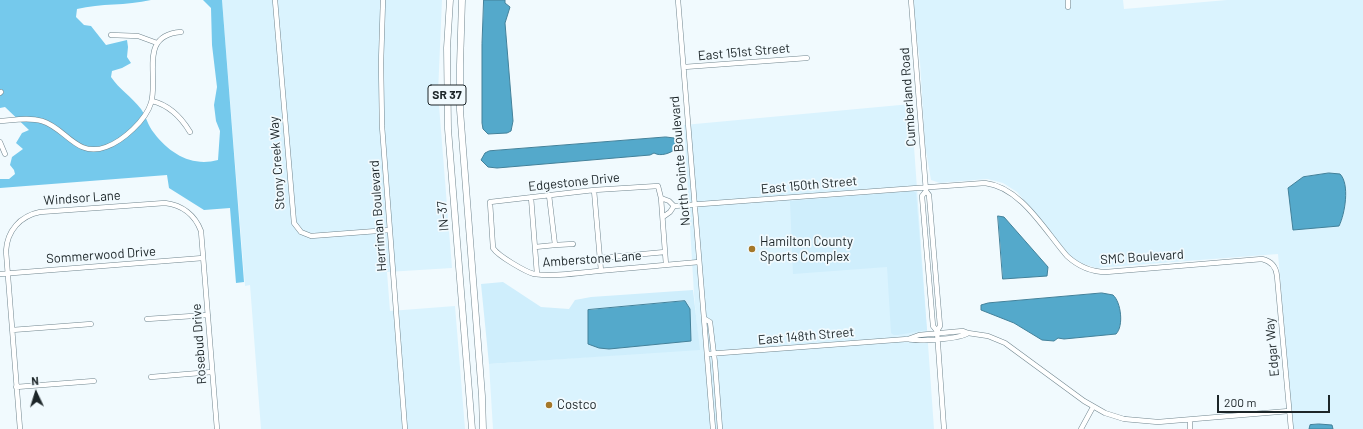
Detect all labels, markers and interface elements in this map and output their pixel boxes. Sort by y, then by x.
street label: East 151st Street [697,40,791,64]
street label: Cumberland Road [897,47,919,147]
road number: SR 37 [428,85,466,105]
street label: North Pointe Boulevard [667,95,693,227]
street label: Stony Creek Way [266,116,288,210]
street label: Herriman Boulevard [366,160,390,272]
street label: Edgestone Drive [527,169,621,195]
street label: East 150th Street [760,173,858,197]
street label: Windsor Lane [43,188,121,208]
street label: IN-37 [434,200,452,232]
place label: Hamilton County Sports Complex [760,234,853,265]
street label: Sommerwood Drive [46,243,156,267]
marker: Hamilton County Sports Complex [747,244,757,254]
street label: SMC Boulevard [1100,246,1184,268]
street label: Amberstone Lane [542,248,642,270]
street label: Rosebud Drive [188,303,210,385]
street label: Edgar Way [1262,317,1282,377]
street label: East 148th Street [757,324,855,348]
north arrow [16,373,56,413]
text: N [31,374,39,387]
scale bar [1219,387,1332,413]
text: 200 m [1224,395,1256,409]
place label: Costco [557,397,597,413]
marker: Costco [544,400,554,410]

